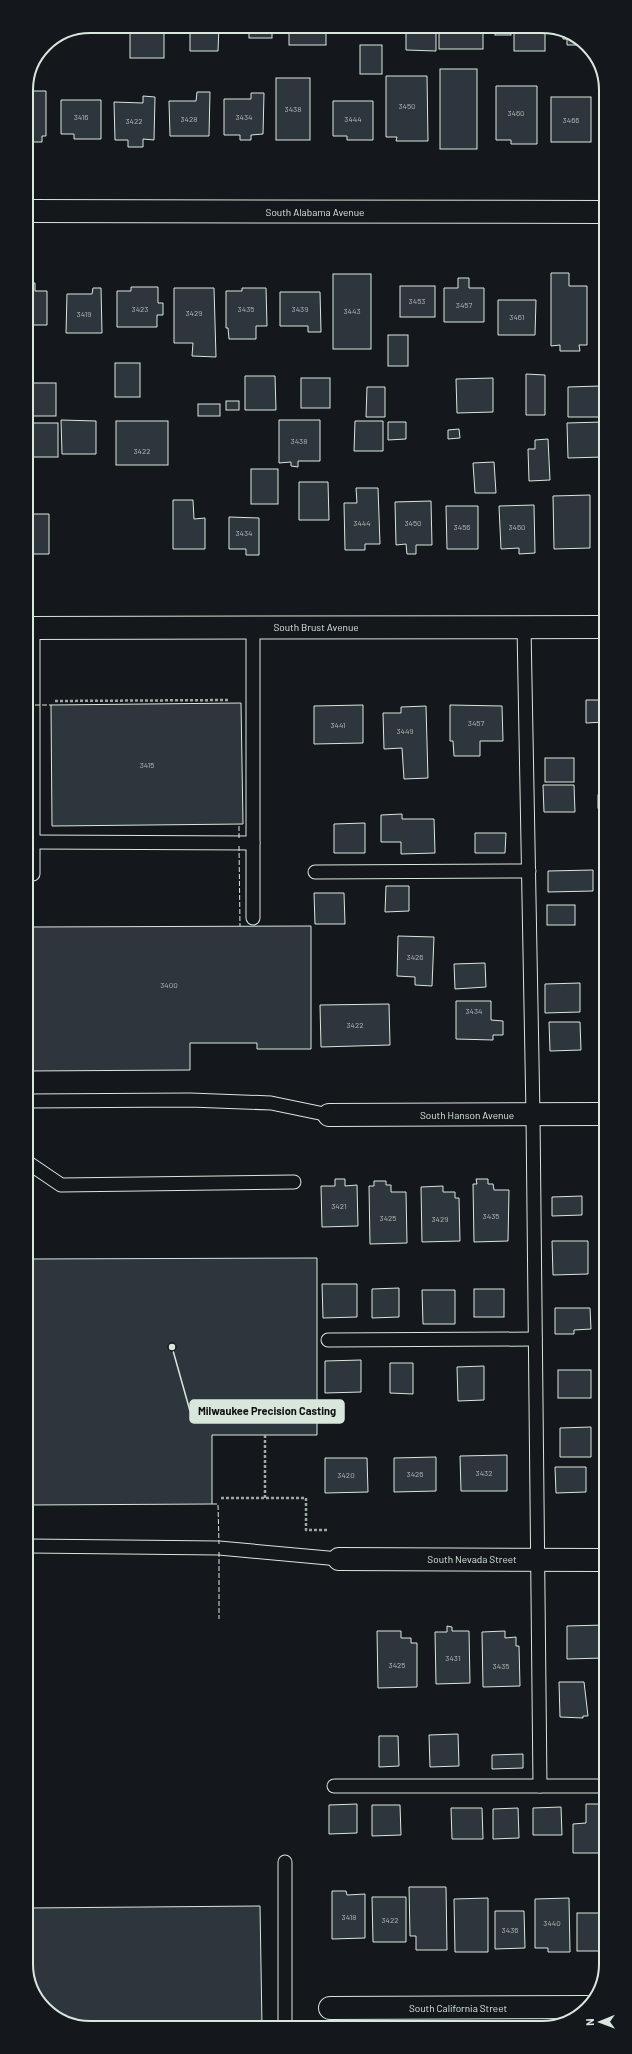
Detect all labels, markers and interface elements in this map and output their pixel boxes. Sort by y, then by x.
house number: 3450 [398,101,416,111]
house number: 3438 [285,104,301,114]
house number: 3460 [507,108,525,118]
house number: 3416 [74,112,88,122]
house number: 3434 [235,112,253,122]
house number: 3428 [181,114,197,124]
house number: 3444 [344,114,362,124]
house number: 3466 [563,115,579,125]
house number: 3422 [125,116,143,126]
street label: South Alabama Avenue [266,206,364,218]
house number: 3453 [409,296,425,306]
house number: 3457 [456,300,472,310]
house number: 3423 [132,304,148,314]
house number: 3435 [238,304,254,314]
house number: 3439 [292,304,308,314]
house number: 3443 [343,306,361,316]
house number: 3429 [186,308,202,318]
house number: 3419 [77,309,91,319]
house number: 3461 [509,312,525,322]
house number: 3438 [291,436,307,446]
house number: 3422 [133,446,151,456]
house number: 3444 [353,518,371,528]
house number: 3450 [404,518,422,528]
house number: 3456 [454,522,470,532]
house number: 3460 [508,522,526,532]
house number: 3434 [235,528,253,538]
street label: South Brust Avenue [273,621,359,633]
house number: 3457 [468,718,484,728]
house number: 3441 [331,720,346,730]
house number: 3449 [396,726,414,736]
house number: 3415 [140,760,154,770]
house number: 3426 [407,952,423,962]
house number: 3400 [160,980,178,990]
house number: 3434 [465,1006,483,1016]
house number: 3422 [346,1020,364,1030]
street label: South Hanson Avenue [420,1109,514,1121]
house number: 3421 [331,1201,347,1211]
house number: 3435 [483,1211,499,1221]
house number: 3425 [380,1213,396,1223]
house number: 3429 [432,1214,448,1224]
callout: Milwaukee Precision Casting [190,1400,344,1423]
text: Milwaukee Precision Casting [198,1404,336,1417]
house number: 3432 [476,1468,492,1478]
house number: 3426 [407,1469,423,1479]
house number: 3420 [337,1470,355,1480]
street label: South Nevada Street [427,1553,517,1565]
house number: 3431 [445,1653,461,1663]
house number: 3425 [389,1660,405,1670]
house number: 3435 [493,1661,509,1671]
house number: 3418 [342,1912,356,1922]
house number: 3422 [381,1915,399,1925]
house number: 3440 [543,1918,561,1928]
house number: 3436 [502,1925,518,1935]
street label: South California Street [409,2002,507,2014]
north arrow [580,2002,620,2042]
text: N [583,2018,596,2026]

